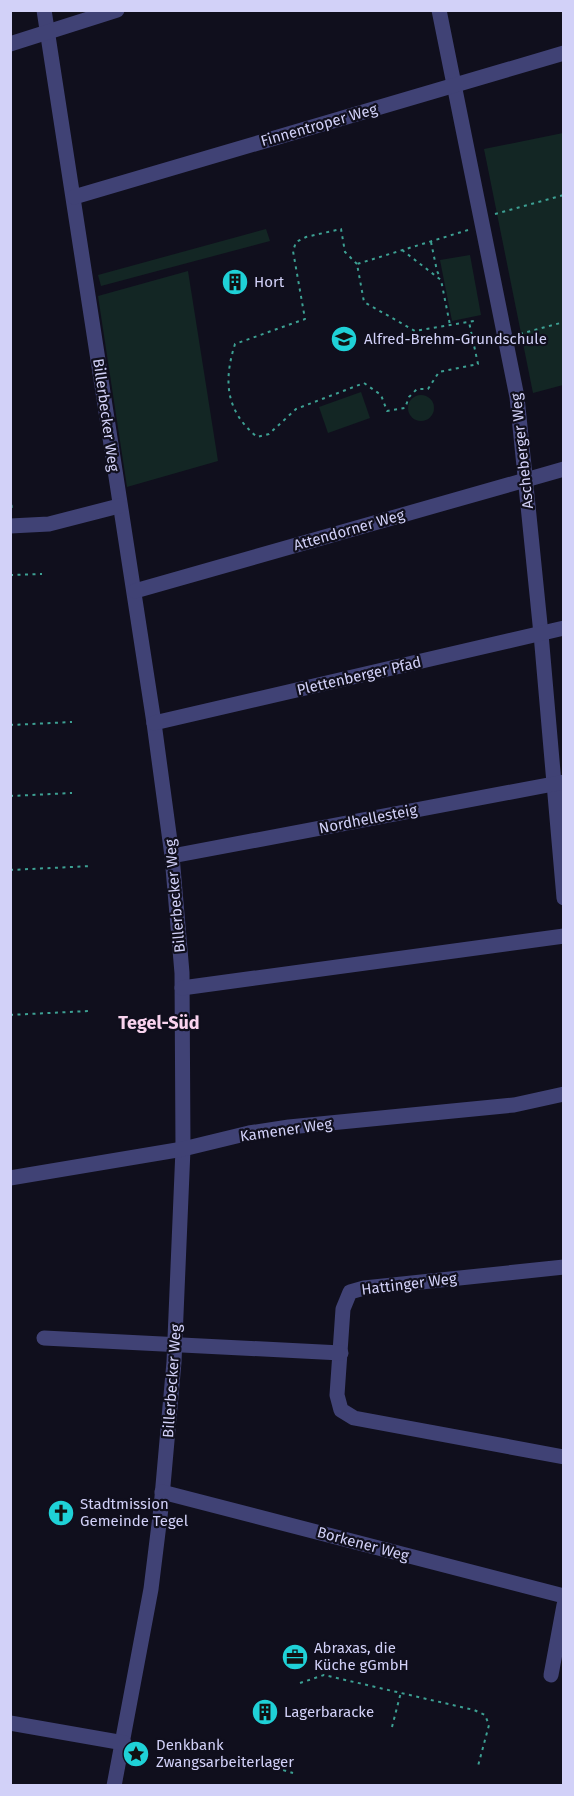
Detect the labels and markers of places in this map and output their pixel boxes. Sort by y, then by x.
building icon: Hort [220,267,250,297]
place label: Hort [254,273,285,291]
school or university icon: Alfred-Brehm-Grundschule [329,324,359,354]
place label: Alfred-Brehm-Grundschule [364,330,547,348]
place label: Stadtmission Gemeinde Tegel [80,1495,189,1530]
church icon: Stadtmission Gemeinde Tegel [46,1498,76,1528]
place label: Abraxas, die Küche gGmbH [314,1639,409,1674]
office icon: Abraxas, die Küche gGmbH [280,1642,310,1672]
building icon: Lagerbaracke [250,1697,280,1727]
place label: Lagerbaracke [284,1703,374,1721]
place label: Denkbank Zwangsarbeiterlager [156,1736,294,1771]
place icon: Denkbank Zwangsarbeiterlager [121,1739,151,1769]

